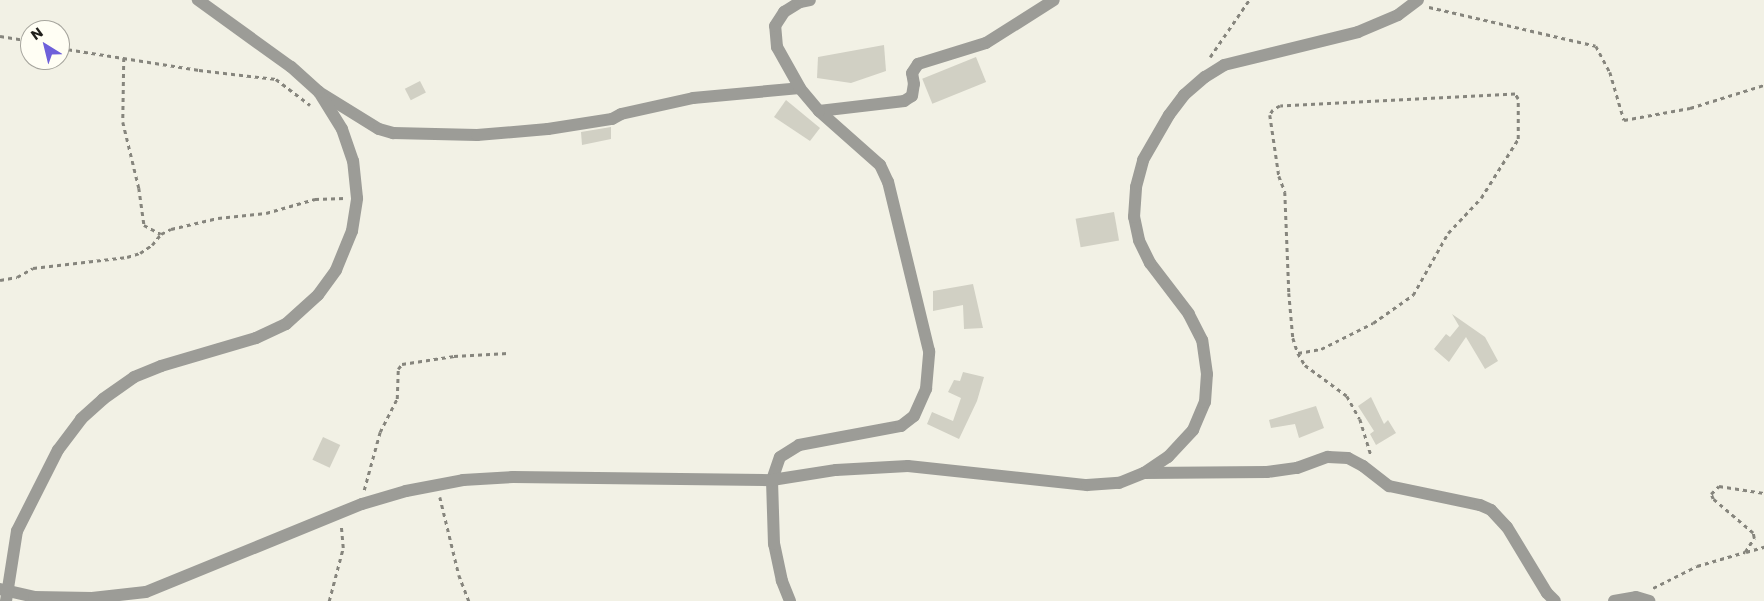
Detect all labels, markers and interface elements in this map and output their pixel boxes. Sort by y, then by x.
north arrow [20,20,70,70]
text: N [27,22,47,45]

